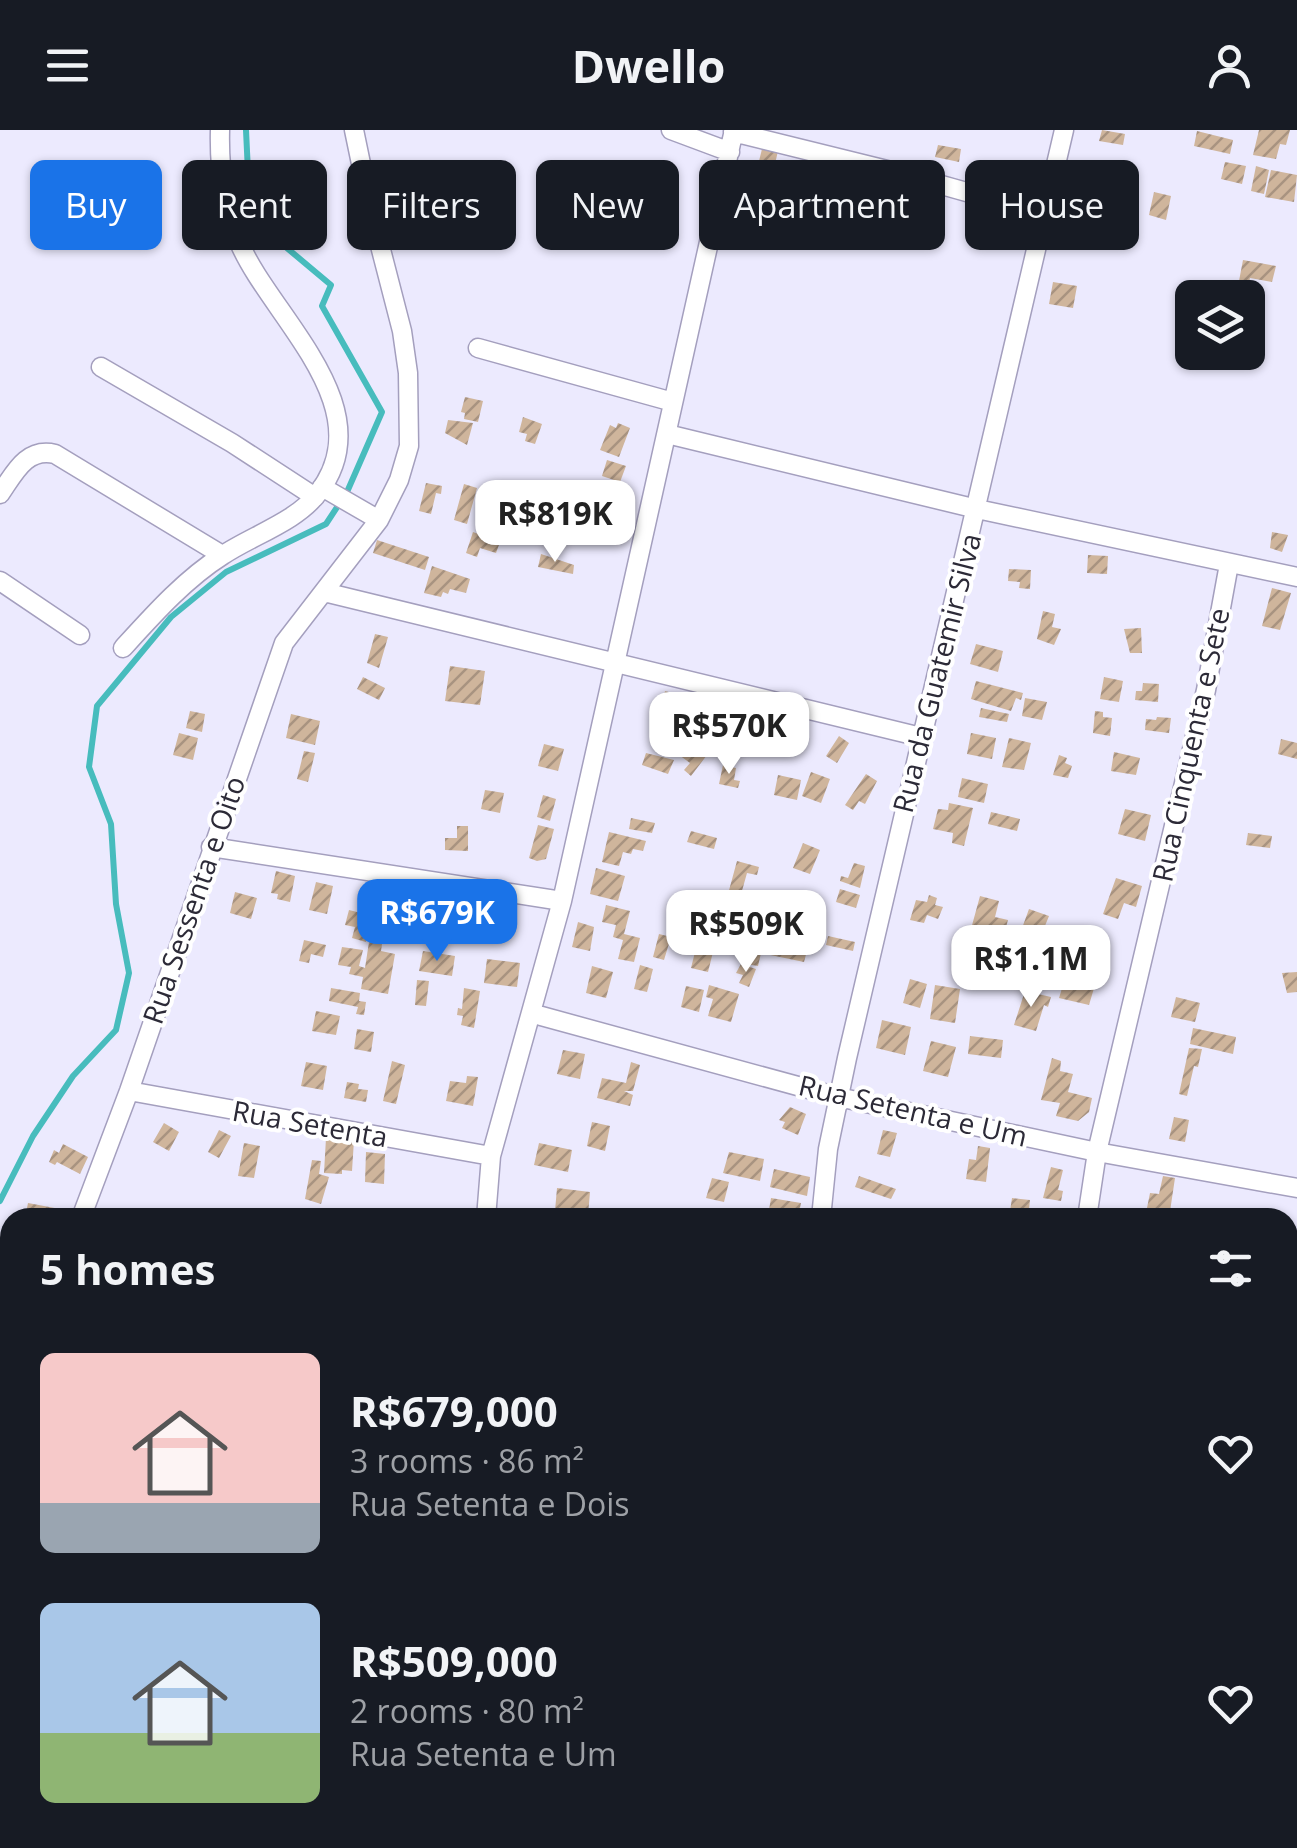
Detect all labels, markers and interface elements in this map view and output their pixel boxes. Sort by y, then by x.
text: Dwello [572,35,725,96]
icon: menu [40,38,95,93]
icon: person [1202,38,1257,93]
chip: Buy [30,160,162,250]
chip: Rent [182,160,327,250]
chip: Filters [347,160,516,250]
chip: New [536,160,679,250]
chip: Apartment [699,160,945,250]
chip: House [965,160,1139,250]
map controls [1175,280,1265,370]
button: layers [1175,280,1265,370]
pin: R$819K [474,480,636,565]
text: R$819K [497,491,613,534]
street label: Rua da Guatemir Silva [883,529,989,816]
street label: Rua Cinquenta e Sete [1142,604,1238,885]
pin: R$570K [648,692,810,777]
text: R$570K [671,703,787,746]
street label: Rua Sessenta e Oito [133,771,253,1029]
pin: R$679K [356,879,518,964]
text: R$679K [379,890,495,933]
pin: R$509K [665,890,827,975]
text: R$509K [688,901,804,944]
pin: R$1.1M [950,925,1112,1010]
text: R$1.1M [973,936,1089,979]
street label: Rua Setenta e Um [795,1065,1031,1155]
street label: Rua Setenta [230,1091,391,1155]
text: 5 homes [40,1240,215,1297]
icon: filters [1203,1241,1258,1296]
text: R$679,000 [350,1382,558,1439]
icon: home [120,1393,240,1513]
icon: heart [1203,1426,1258,1481]
text: 3 rooms · 86 m² [350,1439,584,1482]
text: Rua Setenta e Dois [350,1482,630,1525]
text: R$509,000 [350,1632,558,1689]
icon: home [120,1643,240,1763]
icon: heart [1203,1676,1258,1731]
text: 2 rooms · 80 m² [350,1689,584,1732]
text: Rua Setenta e Um [350,1732,617,1775]

